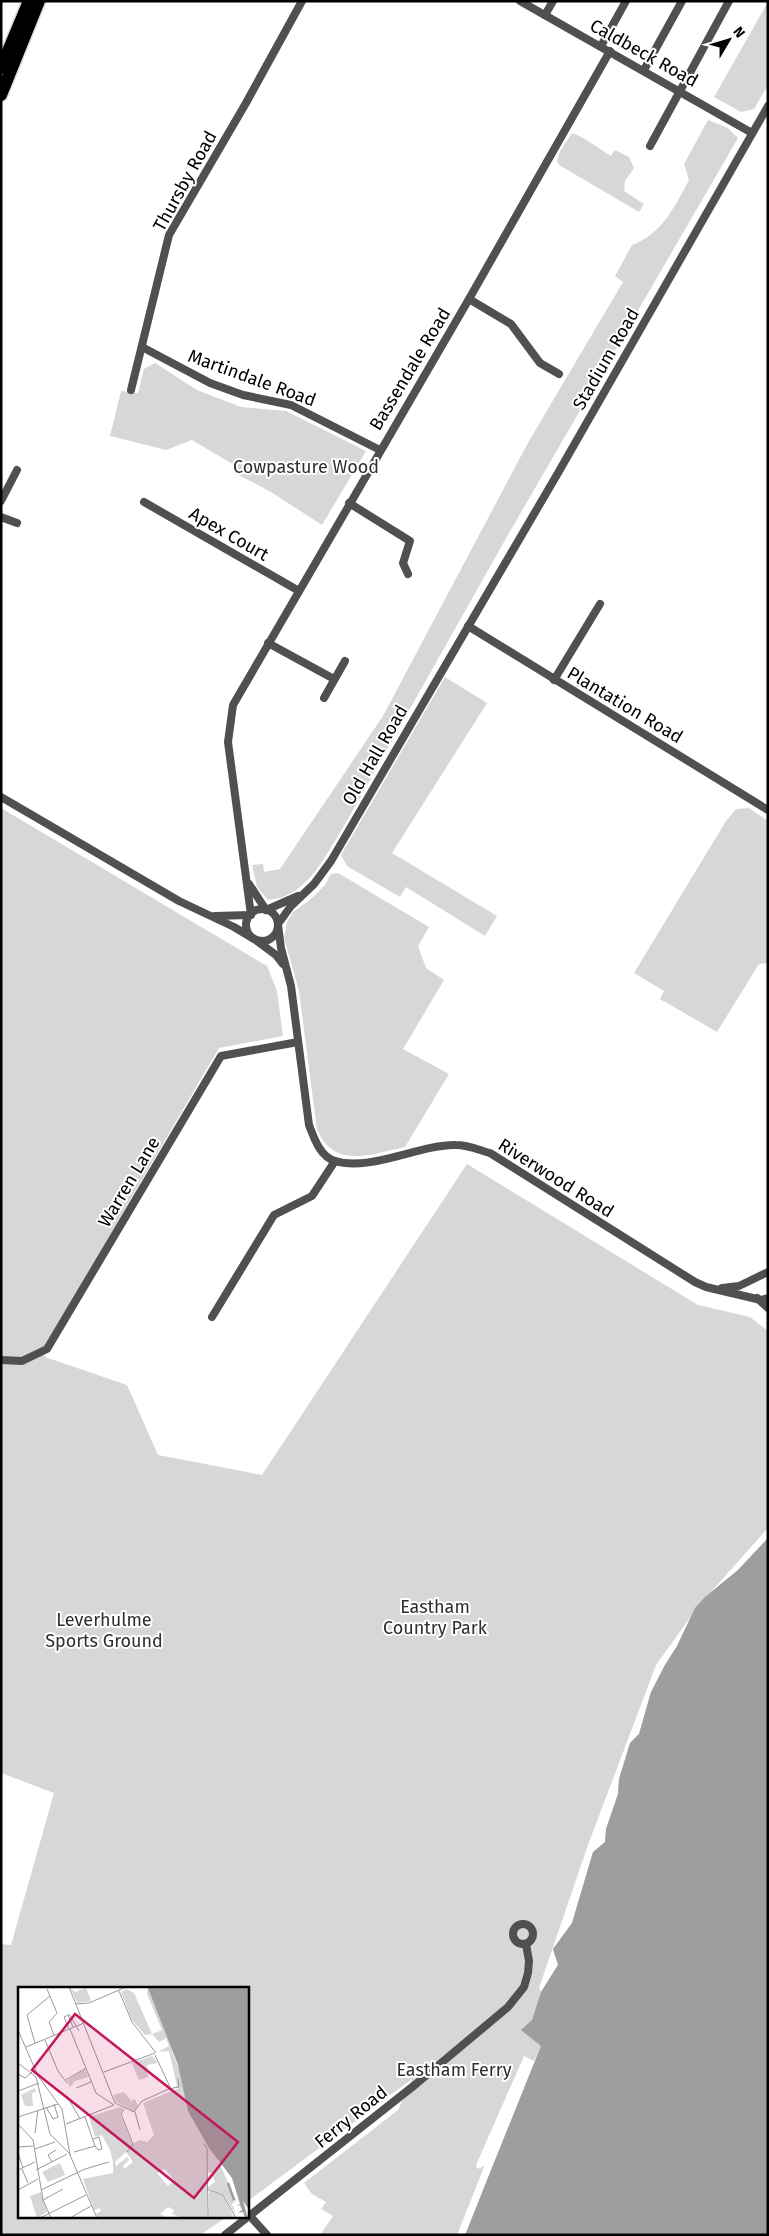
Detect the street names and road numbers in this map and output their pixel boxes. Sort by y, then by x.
street label: Caldbeck Road [586,14,702,92]
street label: Thursby Road [148,127,222,235]
street label: Bassendale Road [365,304,455,434]
street label: Stadium Road [568,304,644,414]
street label: Martindale Road [185,345,319,411]
street label: Apex Court [185,502,273,566]
street label: Plantation Road [563,662,687,748]
street label: Old Hall Road [338,701,412,809]
street label: Warren Lane [93,1133,165,1231]
street label: Riverwood Road [494,1134,618,1222]
street label: Ferry Road [310,2081,392,2153]

